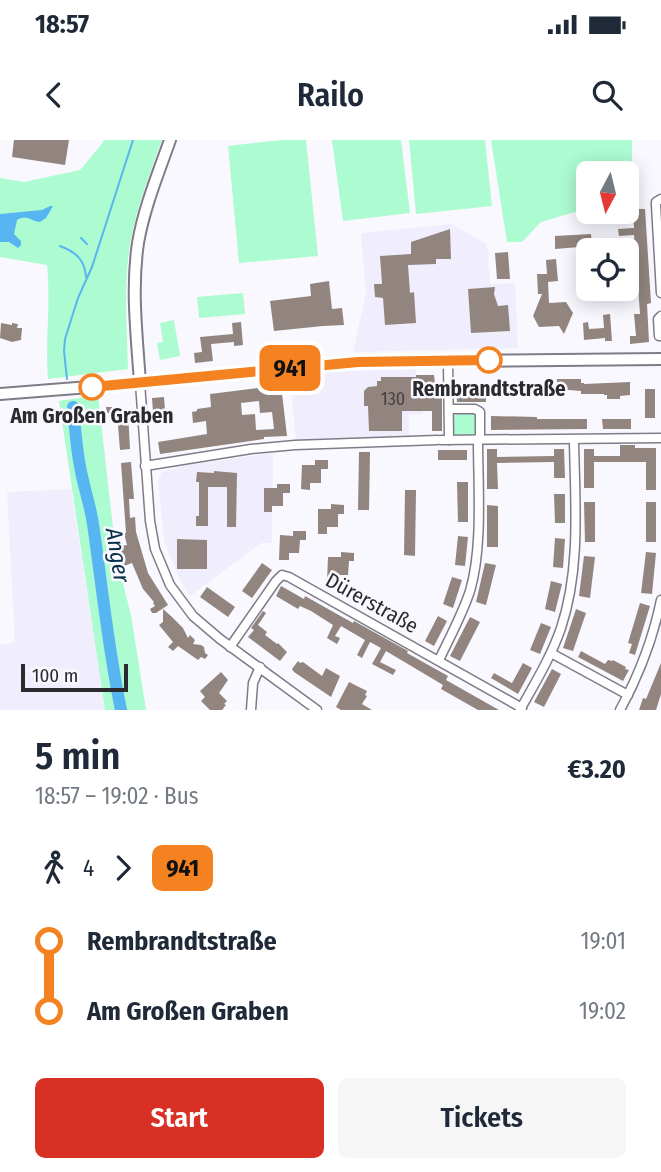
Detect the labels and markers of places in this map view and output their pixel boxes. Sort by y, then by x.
marker: Rembrandtstraße [476,347,502,373]
marker: Am Großen Graben [79,374,105,400]
place label: Rembrandtstraße [412,376,566,402]
place label: Am Großen Graben [9,403,174,429]

